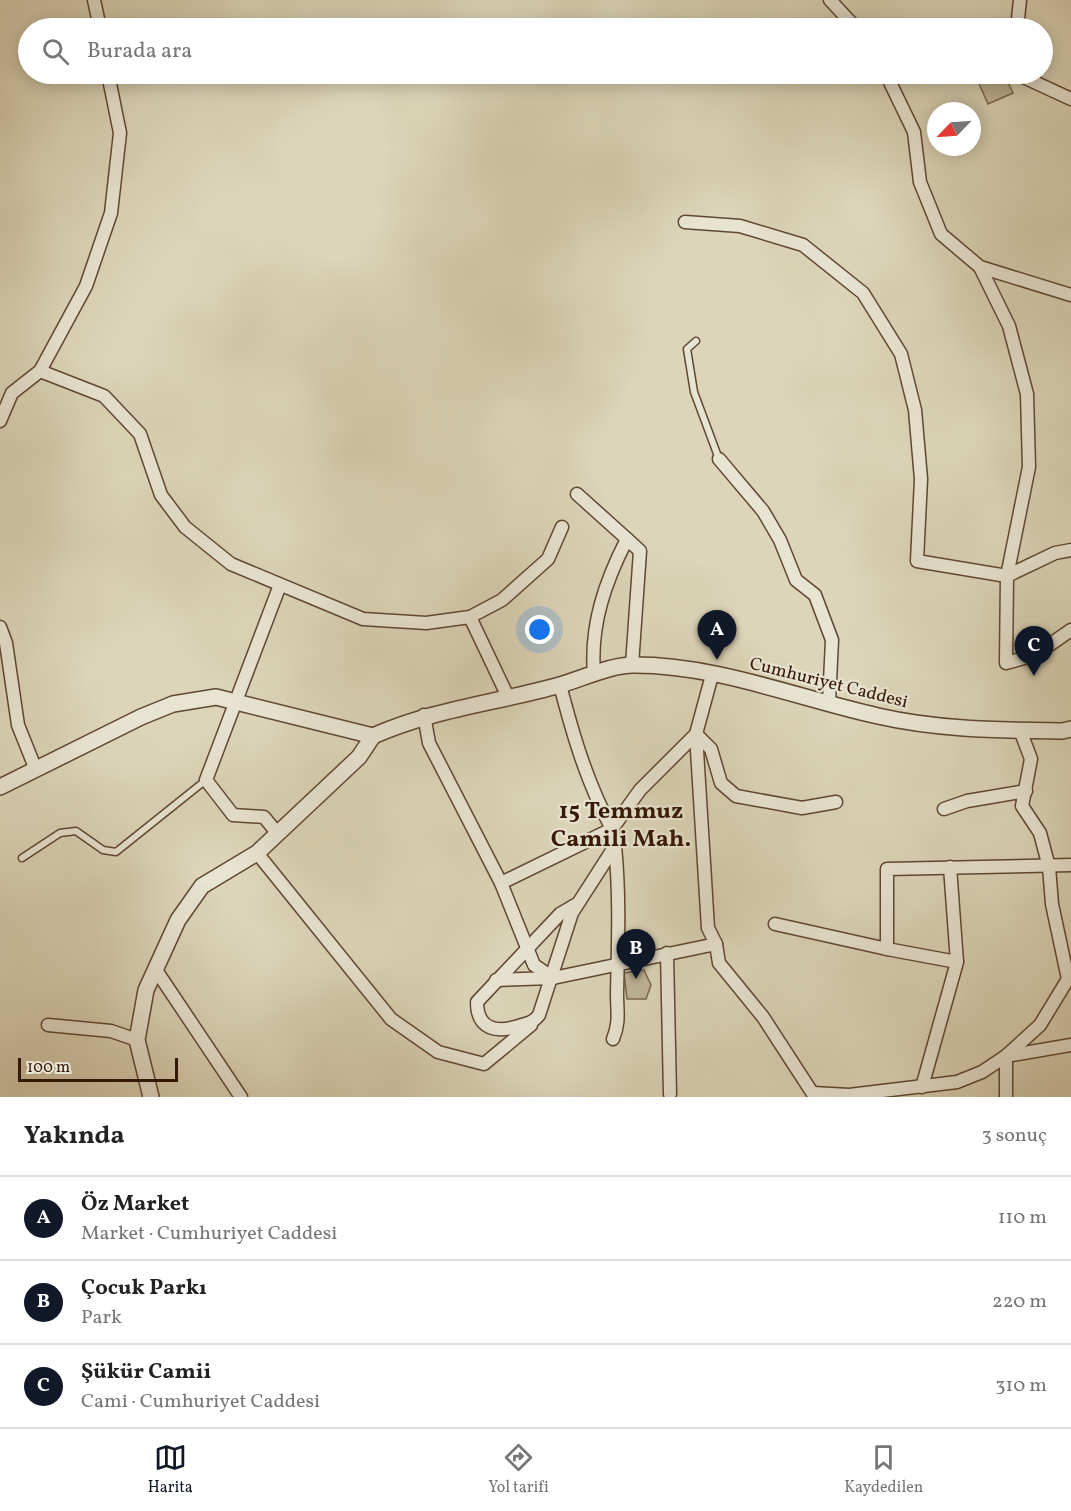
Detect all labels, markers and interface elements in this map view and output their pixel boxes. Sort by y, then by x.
search box [18,18,1053,84]
icon: search [39,35,72,68]
text: Burada ara [87,36,192,67]
north arrow [927,102,981,156]
pin: A [698,610,736,660]
your location [525,615,554,644]
pin: C [1014,626,1054,676]
street label: Cumhuriyet Caddesi [747,652,910,715]
district label: 15 Temmuz Camili Mah. [551,795,691,857]
pin: B [616,930,656,979]
scale bar [18,1055,178,1082]
text: 100 m [27,1057,70,1079]
text: Yakında [24,1118,125,1154]
text: 3 sonuç [981,1122,1047,1150]
text: Öz Market [81,1189,189,1220]
text: A [36,1204,51,1232]
text: 110 m [998,1204,1047,1232]
text: Market · Cumhuriyet Caddesi [81,1220,337,1248]
text: Çocuk Parkı [81,1273,207,1304]
text: B [37,1288,50,1316]
text: 220 m [992,1288,1047,1316]
text: Park [81,1304,122,1332]
text: Şükür Camii [81,1357,211,1388]
text: C [37,1372,50,1400]
text: 310 m [995,1372,1047,1400]
text: Cami · Cumhuriyet Caddesi [81,1388,320,1416]
tab: Harita [148,1441,193,1499]
tab: Yol tarifi [488,1441,549,1499]
tab: Kaydedilen [844,1441,923,1499]

